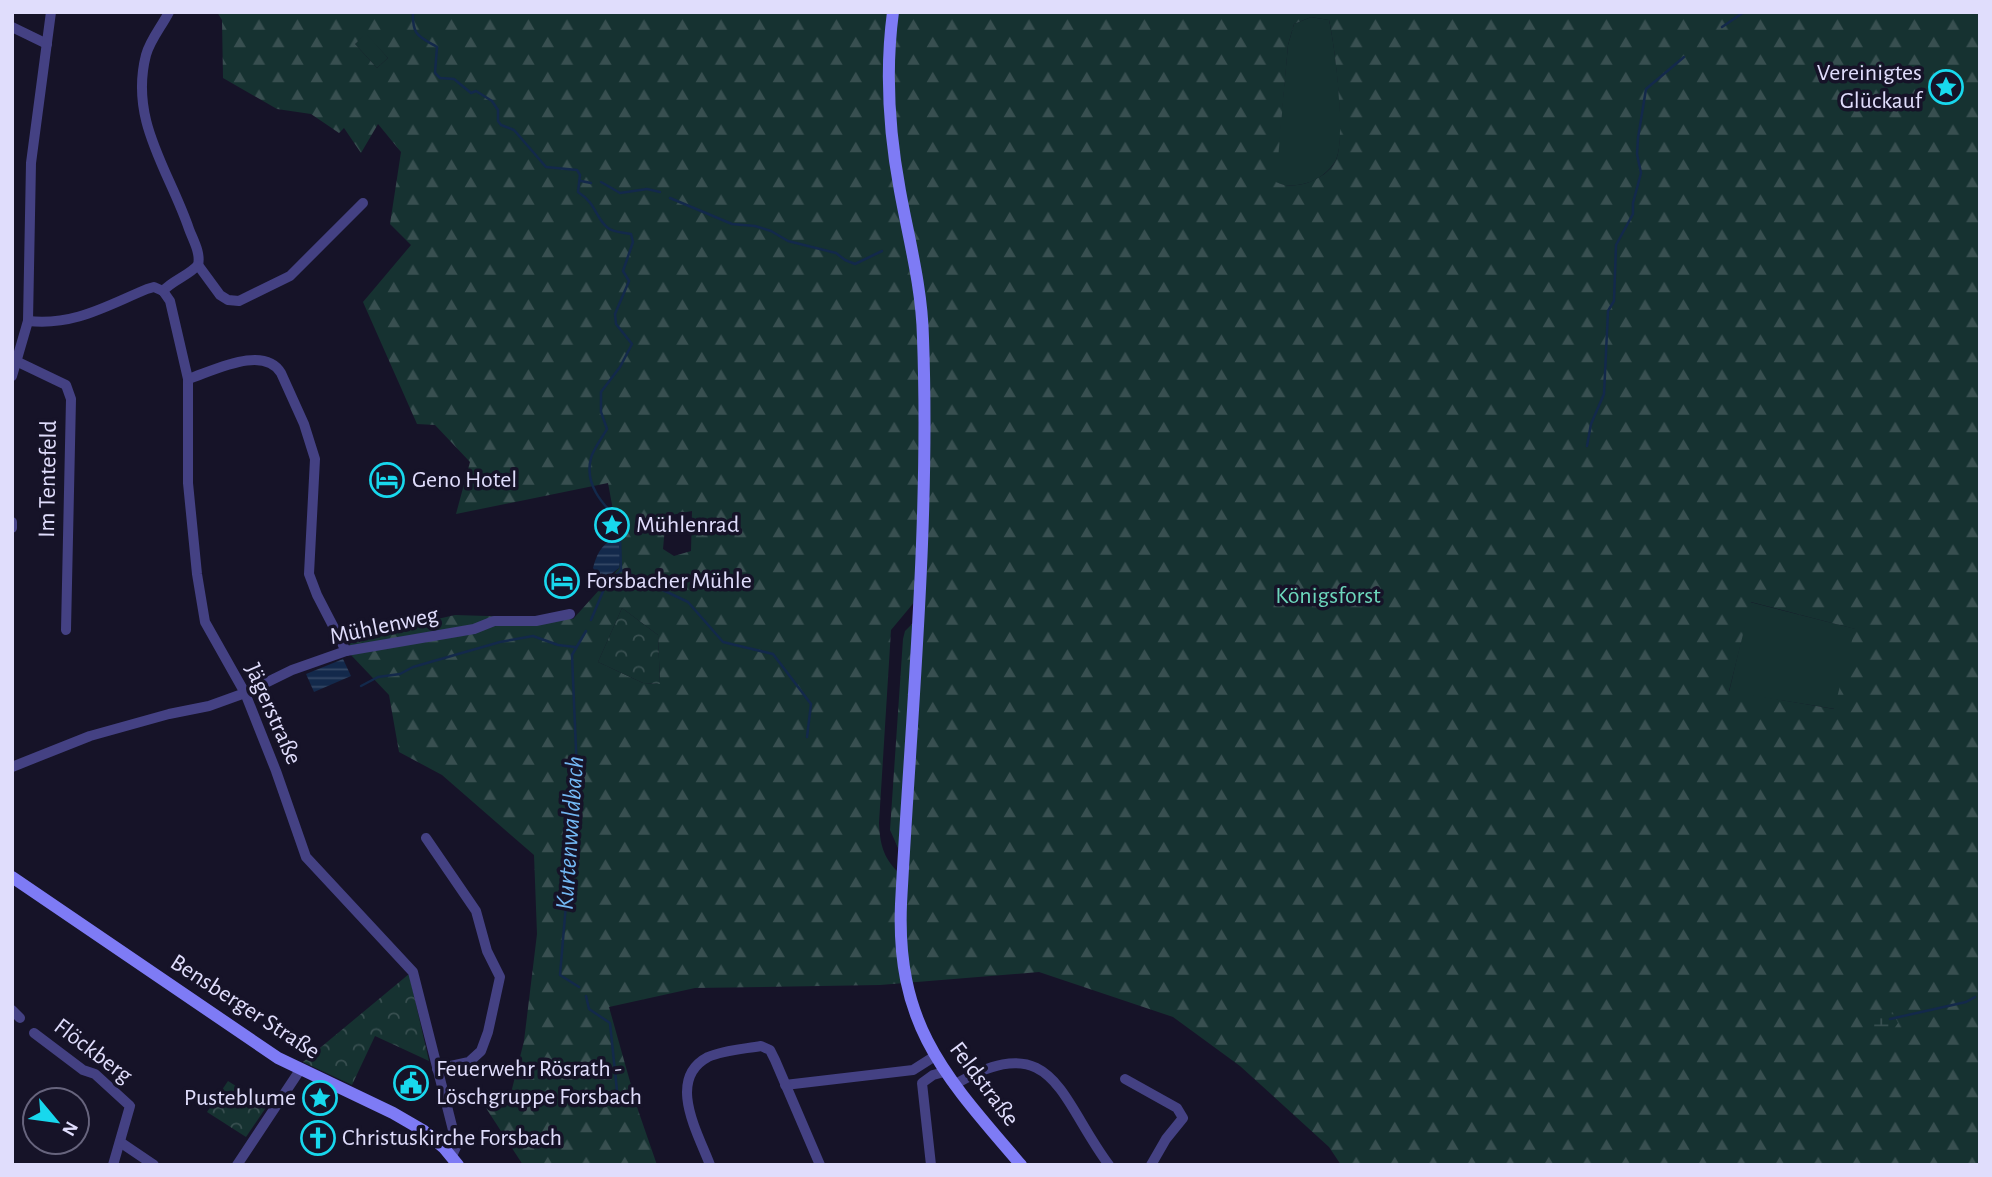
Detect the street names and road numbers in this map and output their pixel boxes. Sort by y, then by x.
street label: Im Tentefeld [35,420,61,538]
street label: Mühlenweg [327,603,441,649]
street label: Jägerstraße [240,660,306,768]
street label: Bensberger Straße [166,950,324,1064]
street label: Flöckberg [49,1014,137,1088]
street label: Feldstraße [945,1037,1023,1131]

